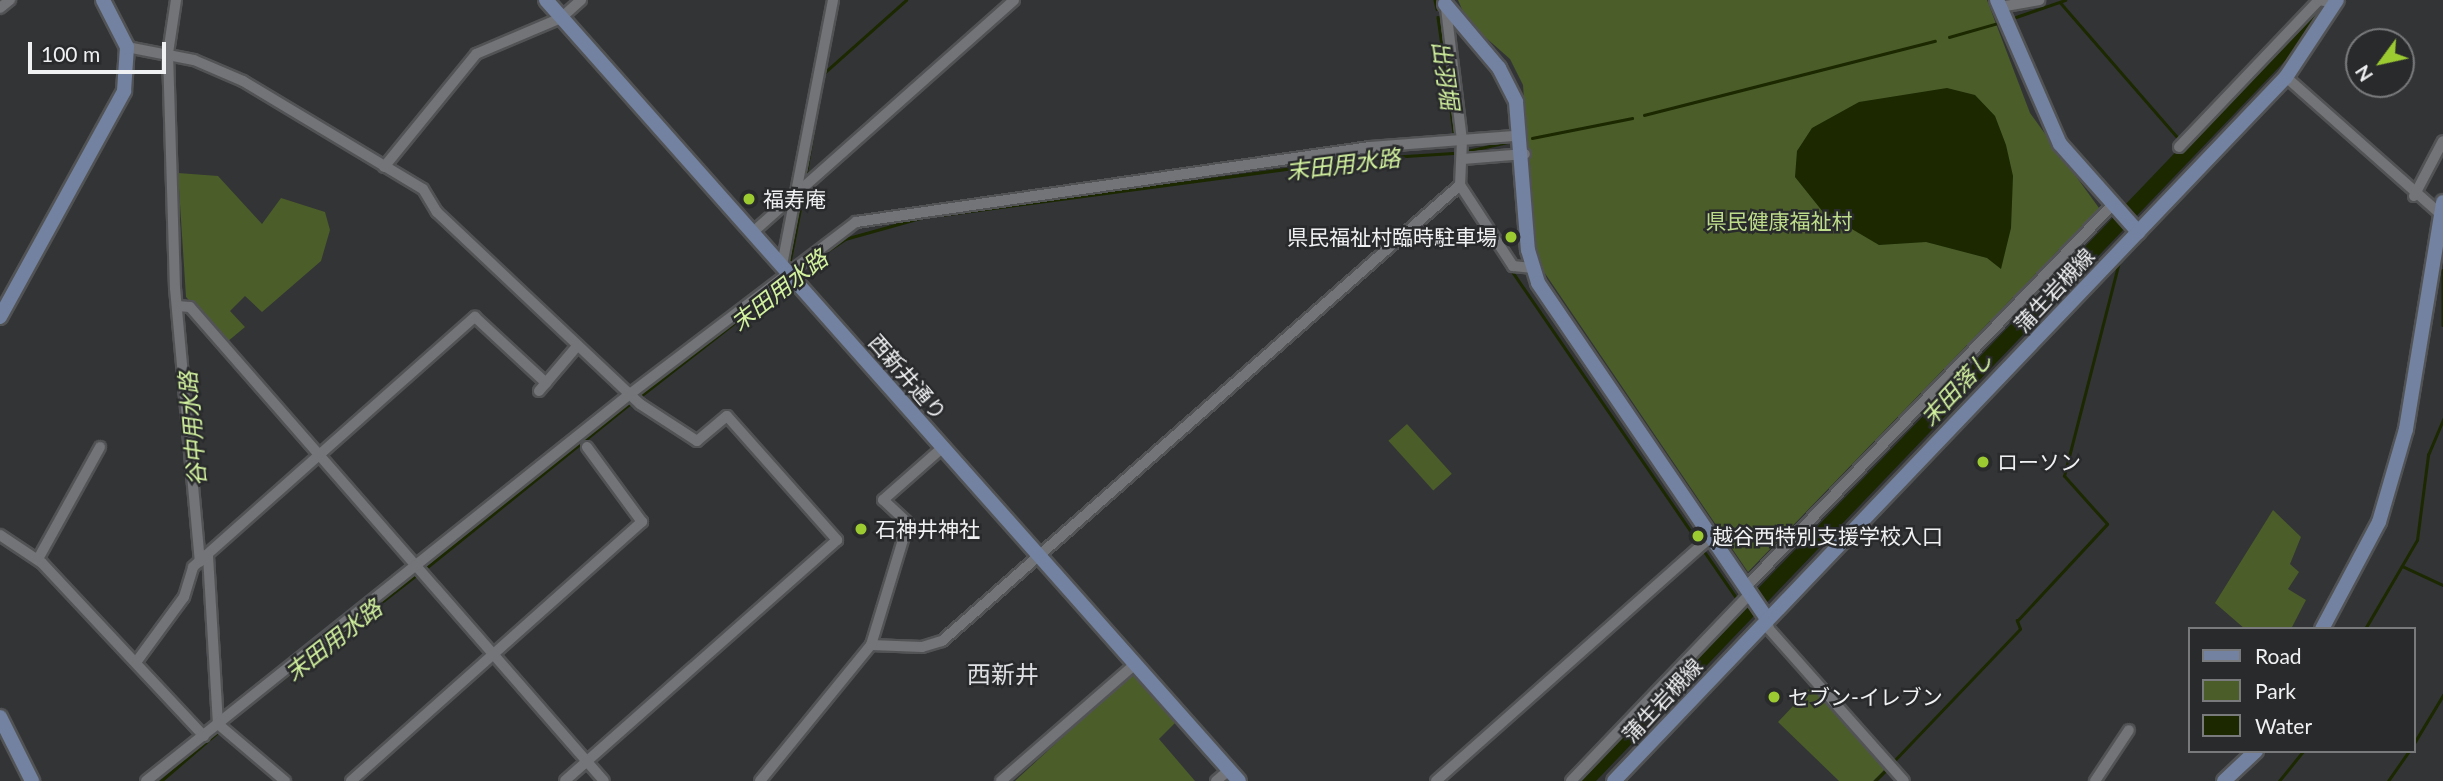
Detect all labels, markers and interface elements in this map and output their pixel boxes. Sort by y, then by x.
scale bar [32,28,170,72]
north arrow [2345,28,2415,98]
water label: 出羽堀 [1428,39,1464,111]
text: 100 m [41,41,100,66]
text: N [2350,61,2377,86]
water label: 末田用水路 [1284,143,1402,185]
place label: 福寿庵 [763,186,826,212]
marker: 福寿庵 [741,191,757,207]
park label: 県民健康福祉村 [1706,208,1852,234]
place label: 県民福祉村臨時駐車場 [1287,224,1497,250]
marker: 県民福祉村臨時駐車場 [1503,229,1519,245]
street label: 蒲生岩槻線 [2009,243,2099,337]
water label: 末田用水路 [725,244,833,336]
street label: 西新井通り [864,329,952,425]
water label: 末田落し [1915,345,1997,431]
water label: 谷中用水路 [173,371,211,487]
place label: ローソン [1997,449,2081,475]
marker: ローソン [1975,454,1991,470]
place label: 石神井神社 [875,516,980,542]
marker: 石神井神社 [853,521,869,537]
place label: 越谷西特別支援学校入口 [1712,523,1943,549]
marker: 越谷西特別支援学校入口 [1690,528,1706,544]
water label: 末田用水路 [279,594,387,686]
legend [2188,627,2415,753]
text: Road [2255,643,2302,668]
street label: 蒲生岩槻線 [1617,653,1707,747]
district label: 西新井 [967,660,1039,688]
text: Park [2255,678,2296,703]
place label: セブン-イレブン [1788,684,1943,710]
marker: セブン-イレブン [1766,689,1782,705]
text: Water [2255,713,2312,738]

